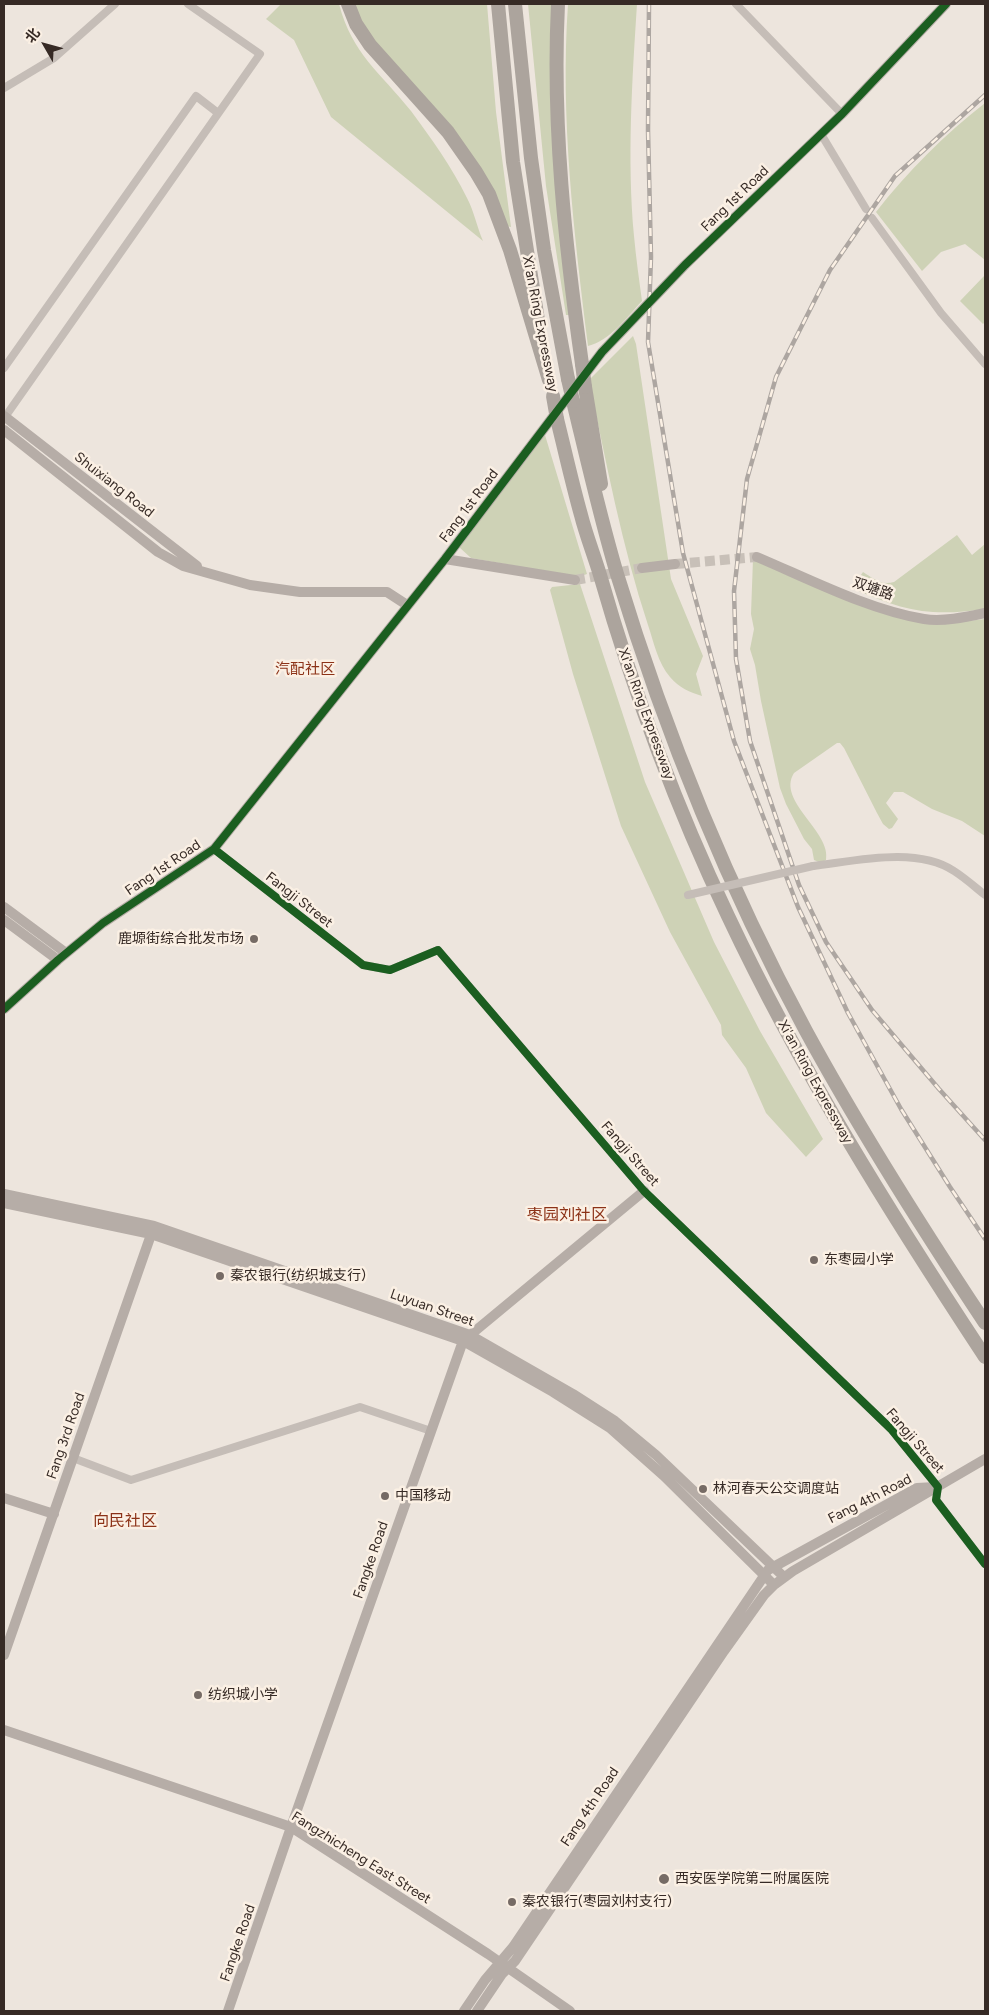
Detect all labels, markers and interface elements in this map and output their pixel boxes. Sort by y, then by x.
north arrow [20,20,70,70]
text: 北 [22,25,44,46]
street label: Fang 1st Road [698,163,772,235]
street label: Xi'an Ring Expressway [519,254,561,394]
street label: Shuixiang Road [71,449,157,521]
street label: Fang 1st Road [436,466,502,546]
street label: 双塘路 [850,574,896,604]
street label: Xi'an Ring Expressway [614,646,678,782]
district label: 汽配社区 [275,661,335,679]
street label: Fang 1st Road [122,837,204,899]
street label: Fangji Street [262,869,336,931]
place label: 鹿塬街综合批发市场 [118,931,244,947]
marker: 鹿塬街综合批发市场 [248,933,260,945]
street label: Xi'an Ring Expressway [774,1017,856,1147]
street label: Fangji Street [597,1118,663,1190]
district label: 枣园刘社区 [527,1205,607,1225]
place label: 东枣园小学 [824,1252,894,1268]
marker: 东枣园小学 [808,1254,820,1266]
place label: 秦农银行(纺织城支行) [230,1268,366,1284]
marker: 秦农银行(纺织城支行) [214,1270,226,1282]
street label: Luyuan Street [388,1286,476,1330]
street label: Fang 3rd Road [43,1391,89,1481]
street label: Fangji Street [882,1405,948,1477]
street label: Fang 4th Road [825,1471,915,1527]
place label: 林河春天公交调度站 [713,1481,839,1497]
marker: 林河春天公交调度站 [697,1483,709,1495]
place label: 中国移动 [395,1488,451,1504]
marker: 中国移动 [379,1490,391,1502]
district label: 向民社区 [93,1511,157,1531]
street label: Fangke Road [350,1519,392,1601]
place label: 纺织城小学 [208,1687,278,1703]
marker: 纺织城小学 [192,1689,204,1701]
street label: Fang 4th Road [557,1764,623,1850]
street label: Fangzhicheng East Street [288,1808,434,1908]
place label: 西安医学院第二附属医院 [675,1871,829,1887]
marker: 西安医学院第二附属医院 [657,1872,671,1886]
place label: 秦农银行(枣园刘村支行) [522,1894,672,1910]
marker: 秦农银行(枣园刘村支行) [506,1896,518,1908]
street label: Fangke Road [217,1902,259,1984]

